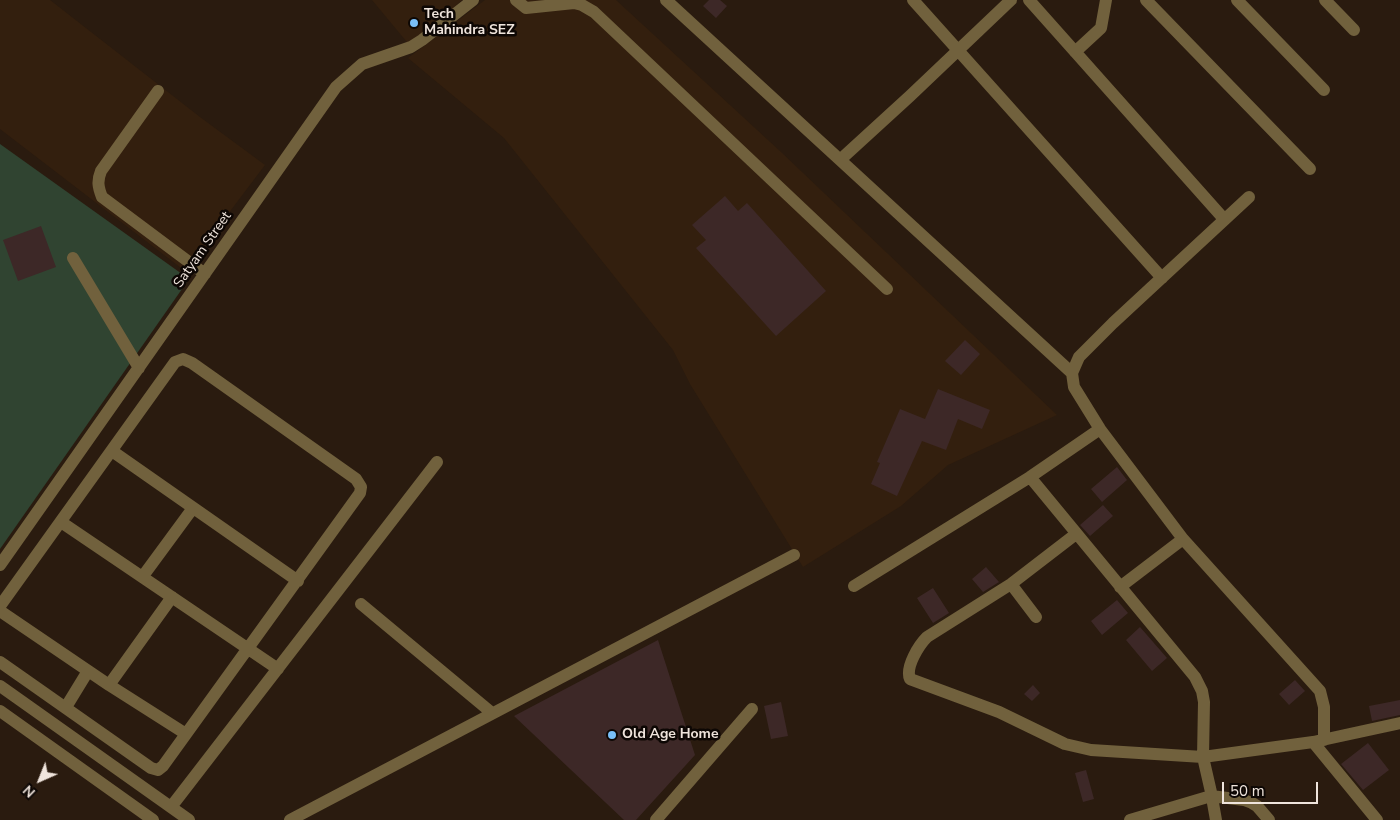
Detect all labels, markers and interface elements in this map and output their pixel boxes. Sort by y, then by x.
place label: Tech Mahindra SEZ [424,7,515,40]
marker: Tech Mahindra SEZ [408,17,420,29]
street label: Satyam Street [171,209,235,291]
place label: Old Age Home [622,727,718,743]
marker: Old Age Home [606,729,618,741]
north arrow [15,755,65,805]
scale bar [1225,772,1321,804]
text: N [19,781,40,802]
text: 50 m [1230,781,1265,801]

